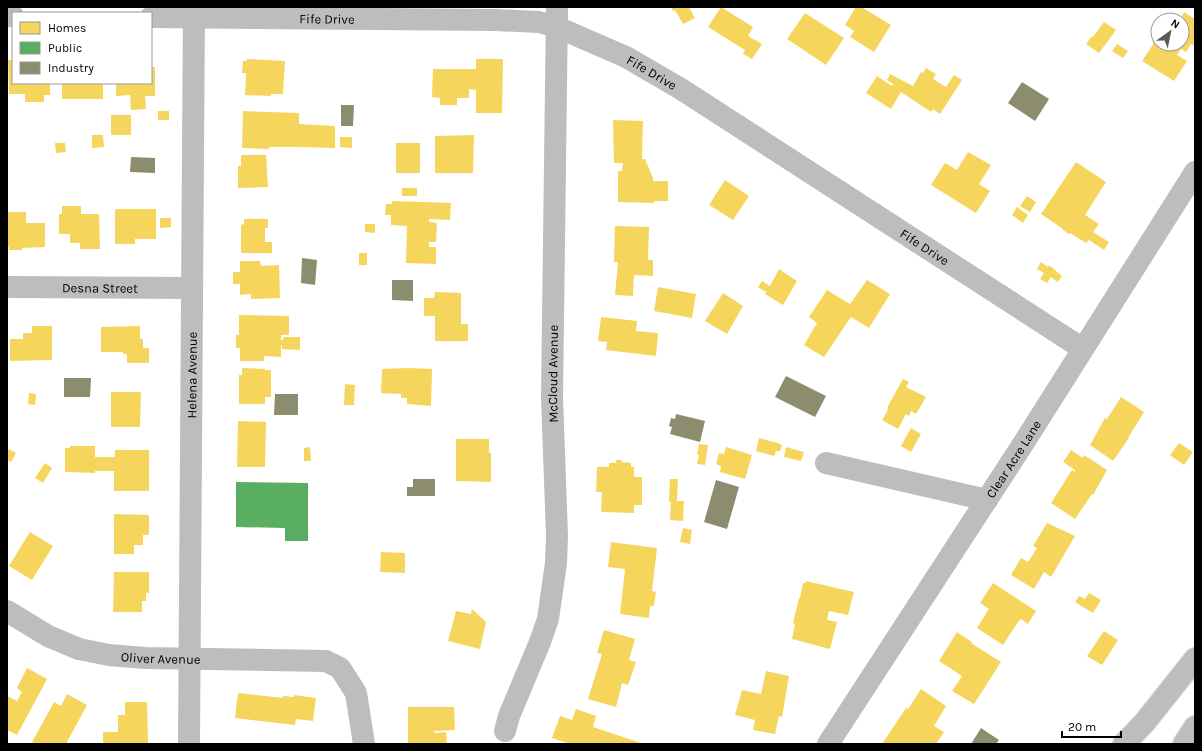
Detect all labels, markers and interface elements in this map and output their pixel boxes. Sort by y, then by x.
street label: Fife Drive [299,11,355,27]
legend [12,12,152,84]
north arrow [1150,12,1190,52]
text: N [1168,16,1182,32]
text: Homes [48,21,86,35]
text: Public [48,41,82,55]
street label: Fife Drive [624,52,680,93]
text: Industry [48,61,94,75]
street label: Fife Drive [897,226,952,269]
street label: Desna Street [62,280,138,296]
street label: McCloud Avenue [545,324,561,423]
street label: Helena Avenue [184,331,200,418]
street label: Clear Acre Lane [983,417,1044,501]
street label: Oliver Avenue [120,649,201,667]
scale bar [1062,713,1121,739]
text: 20 m [1068,720,1096,734]

